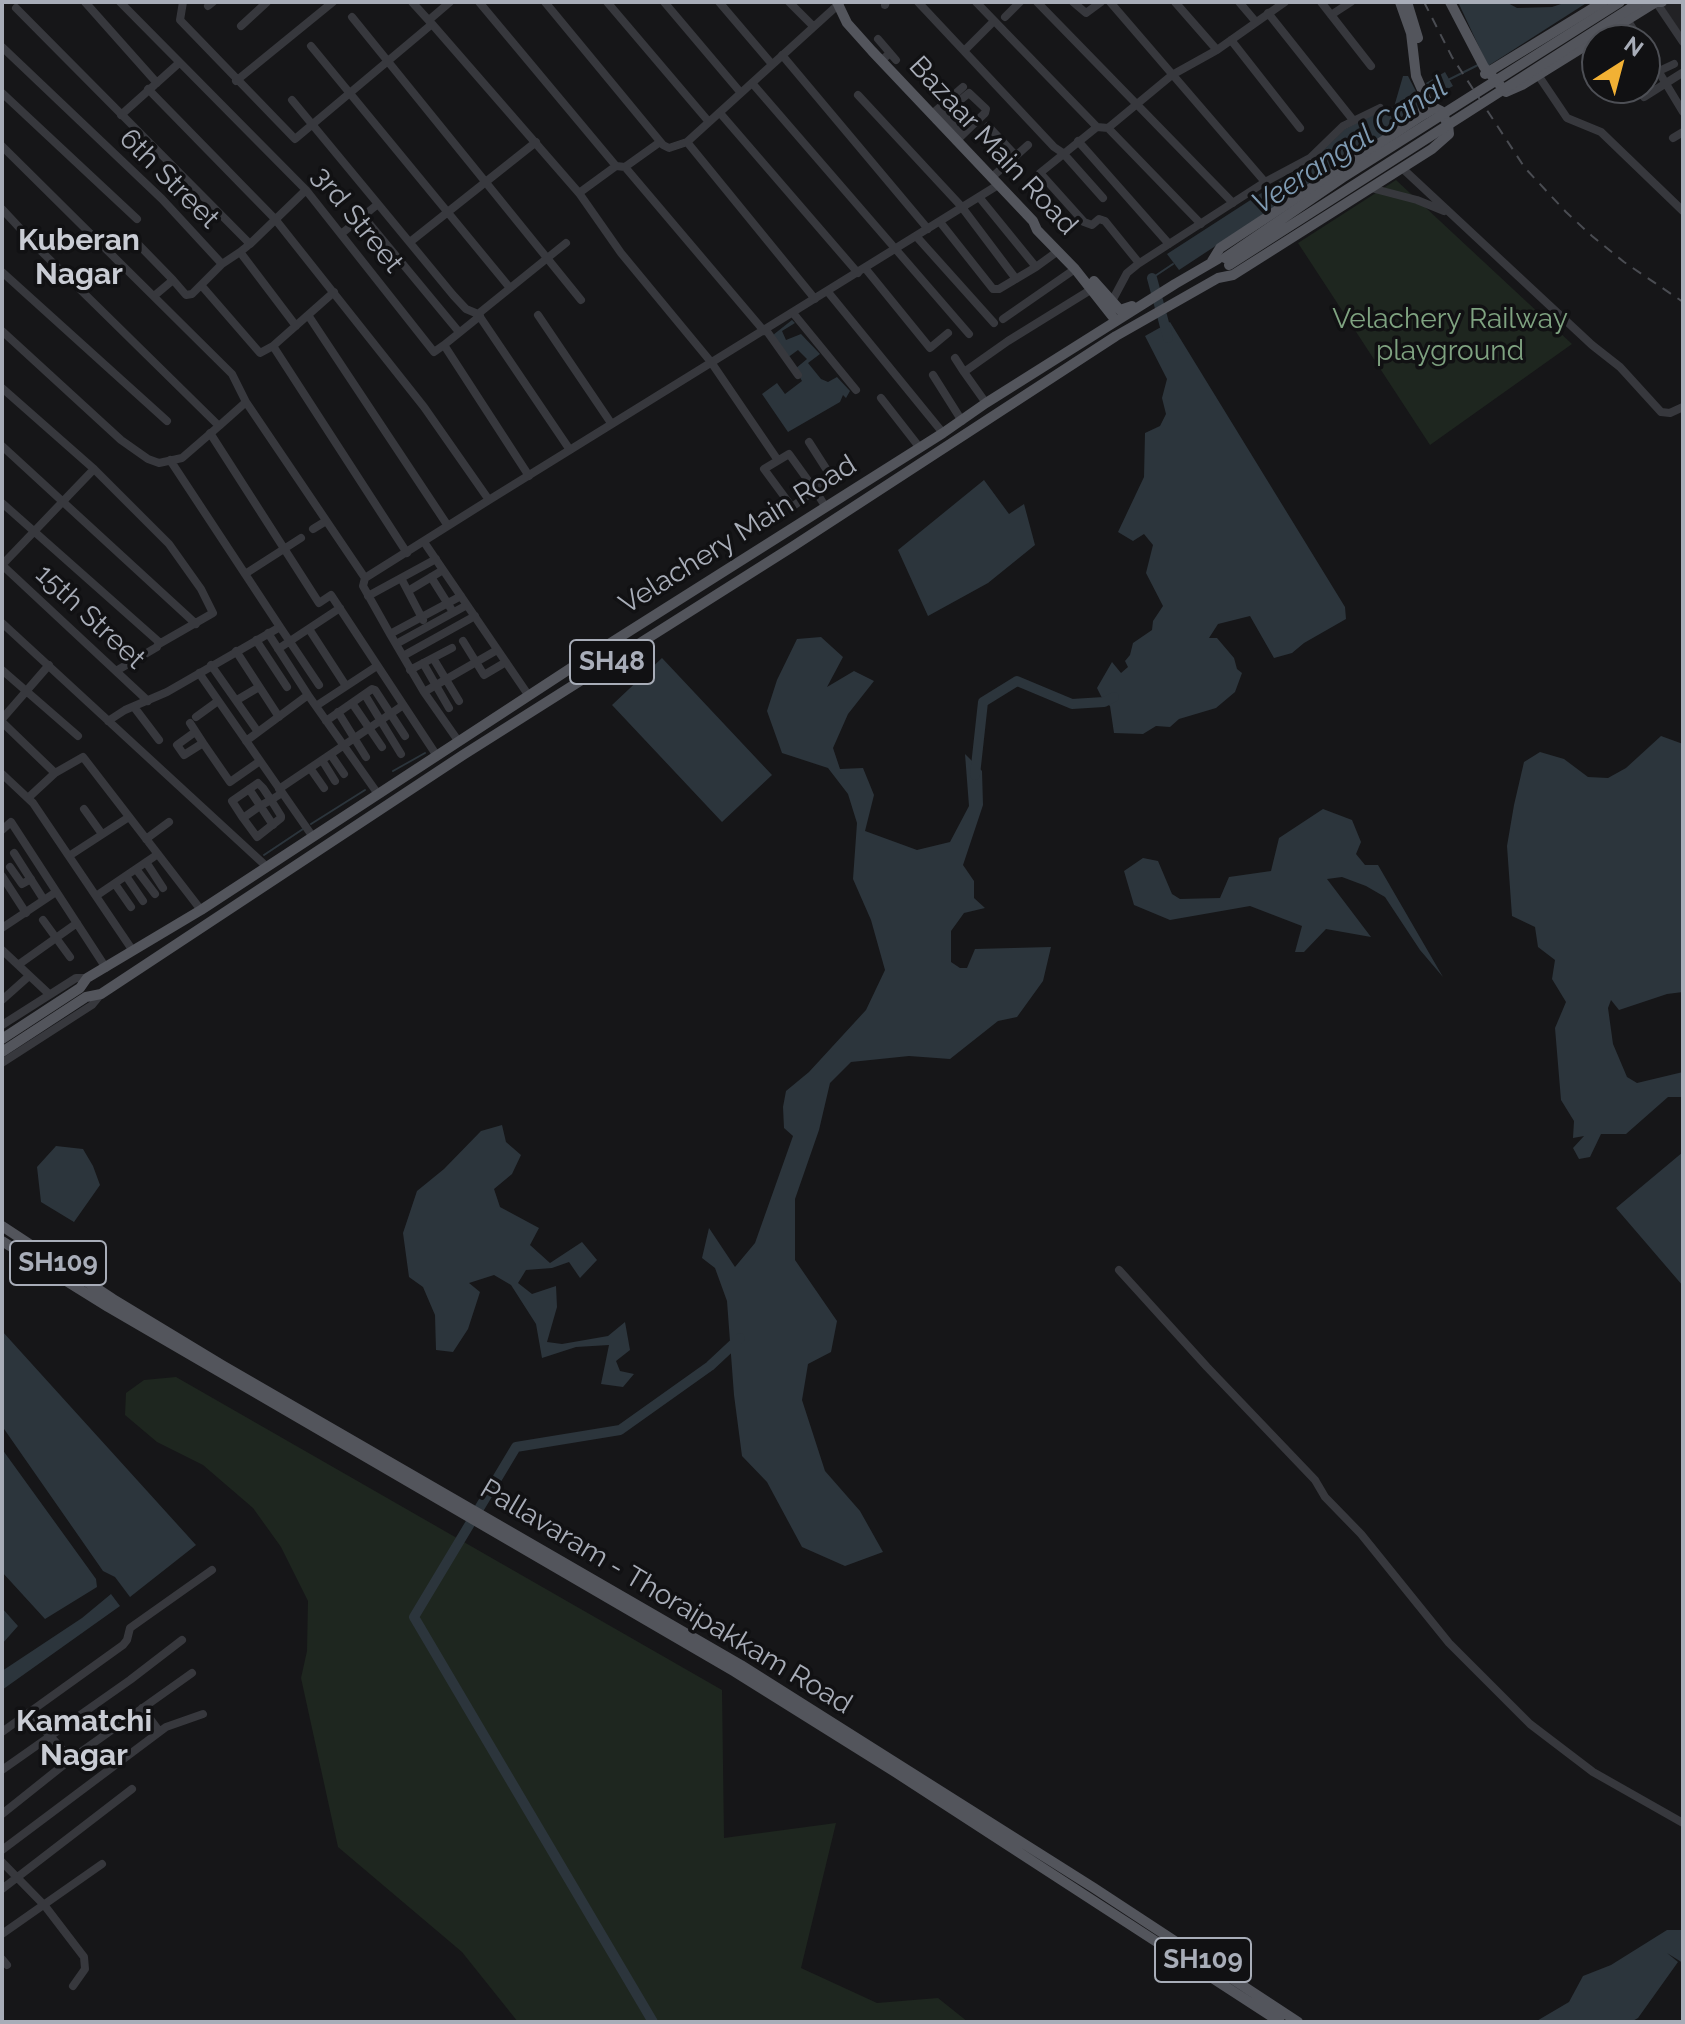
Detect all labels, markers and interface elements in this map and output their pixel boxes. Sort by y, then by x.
north arrow [1581,24,1661,104]
text: N [1619,31,1648,62]
street label: Bazaar Main Road [902,50,1084,242]
water label: Veerangal Canal [1246,69,1454,223]
street label: 6th Street [112,122,226,236]
street label: 3rd Street [304,160,410,280]
district label: Kuberan Nagar [18,223,140,294]
park label: Velachery Railway playground [1332,303,1568,369]
street label: Velachery Main Road [613,448,863,622]
street label: 15th Street [28,558,152,676]
road number: SH48 [570,640,654,684]
road number: SH109 [10,1241,106,1285]
street label: Pallavaram - Thoraipakkam Road [474,1472,858,1722]
district label: Kamatchi Nagar [16,1704,152,1774]
road number: SH109 [1155,1938,1251,1982]

